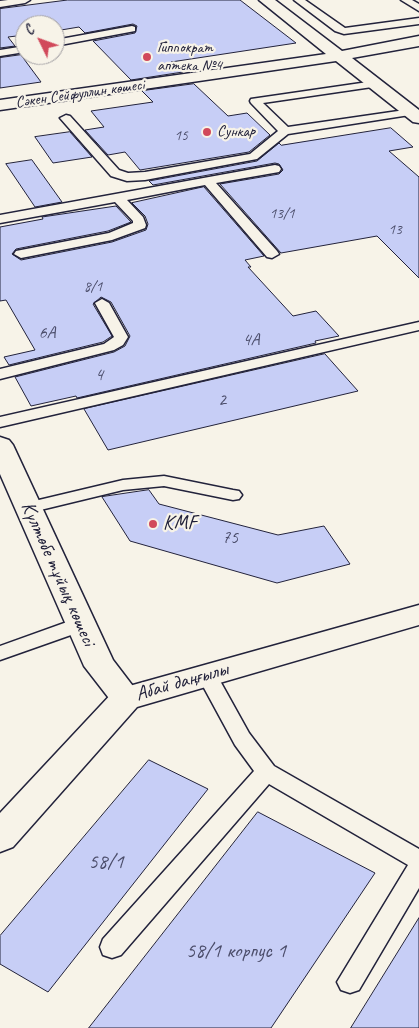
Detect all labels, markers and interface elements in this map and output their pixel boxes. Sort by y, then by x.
north arrow [15,15,65,65]
text: С [21,22,38,39]
place label: Гиппократ аптека №4 [157,38,222,76]
marker: Гиппократ аптека №4 [141,51,153,63]
street label: Сәкен Сейфуллин көшесі [14,75,146,113]
place label: Сункар [217,122,255,142]
marker: Сункар [201,126,213,138]
house number: 15 [174,127,188,145]
house number: 13/1 [269,205,295,223]
house number: 13 [388,221,402,239]
house number: 8/1 [84,278,102,296]
house number: 6А [38,322,56,344]
house number: 4А [242,329,260,351]
house number: 4 [95,364,103,386]
house number: 2 [218,389,226,411]
street label: Күлтөбе тұйық көшесі [15,498,101,650]
place label: KMF [163,512,197,536]
marker: KMF [147,518,159,530]
house number: 75 [222,527,238,549]
street label: Абай даңғылы [133,657,231,707]
house number: 58/1 [88,849,124,875]
house number: 58/1 корпус 1 [186,938,286,964]

